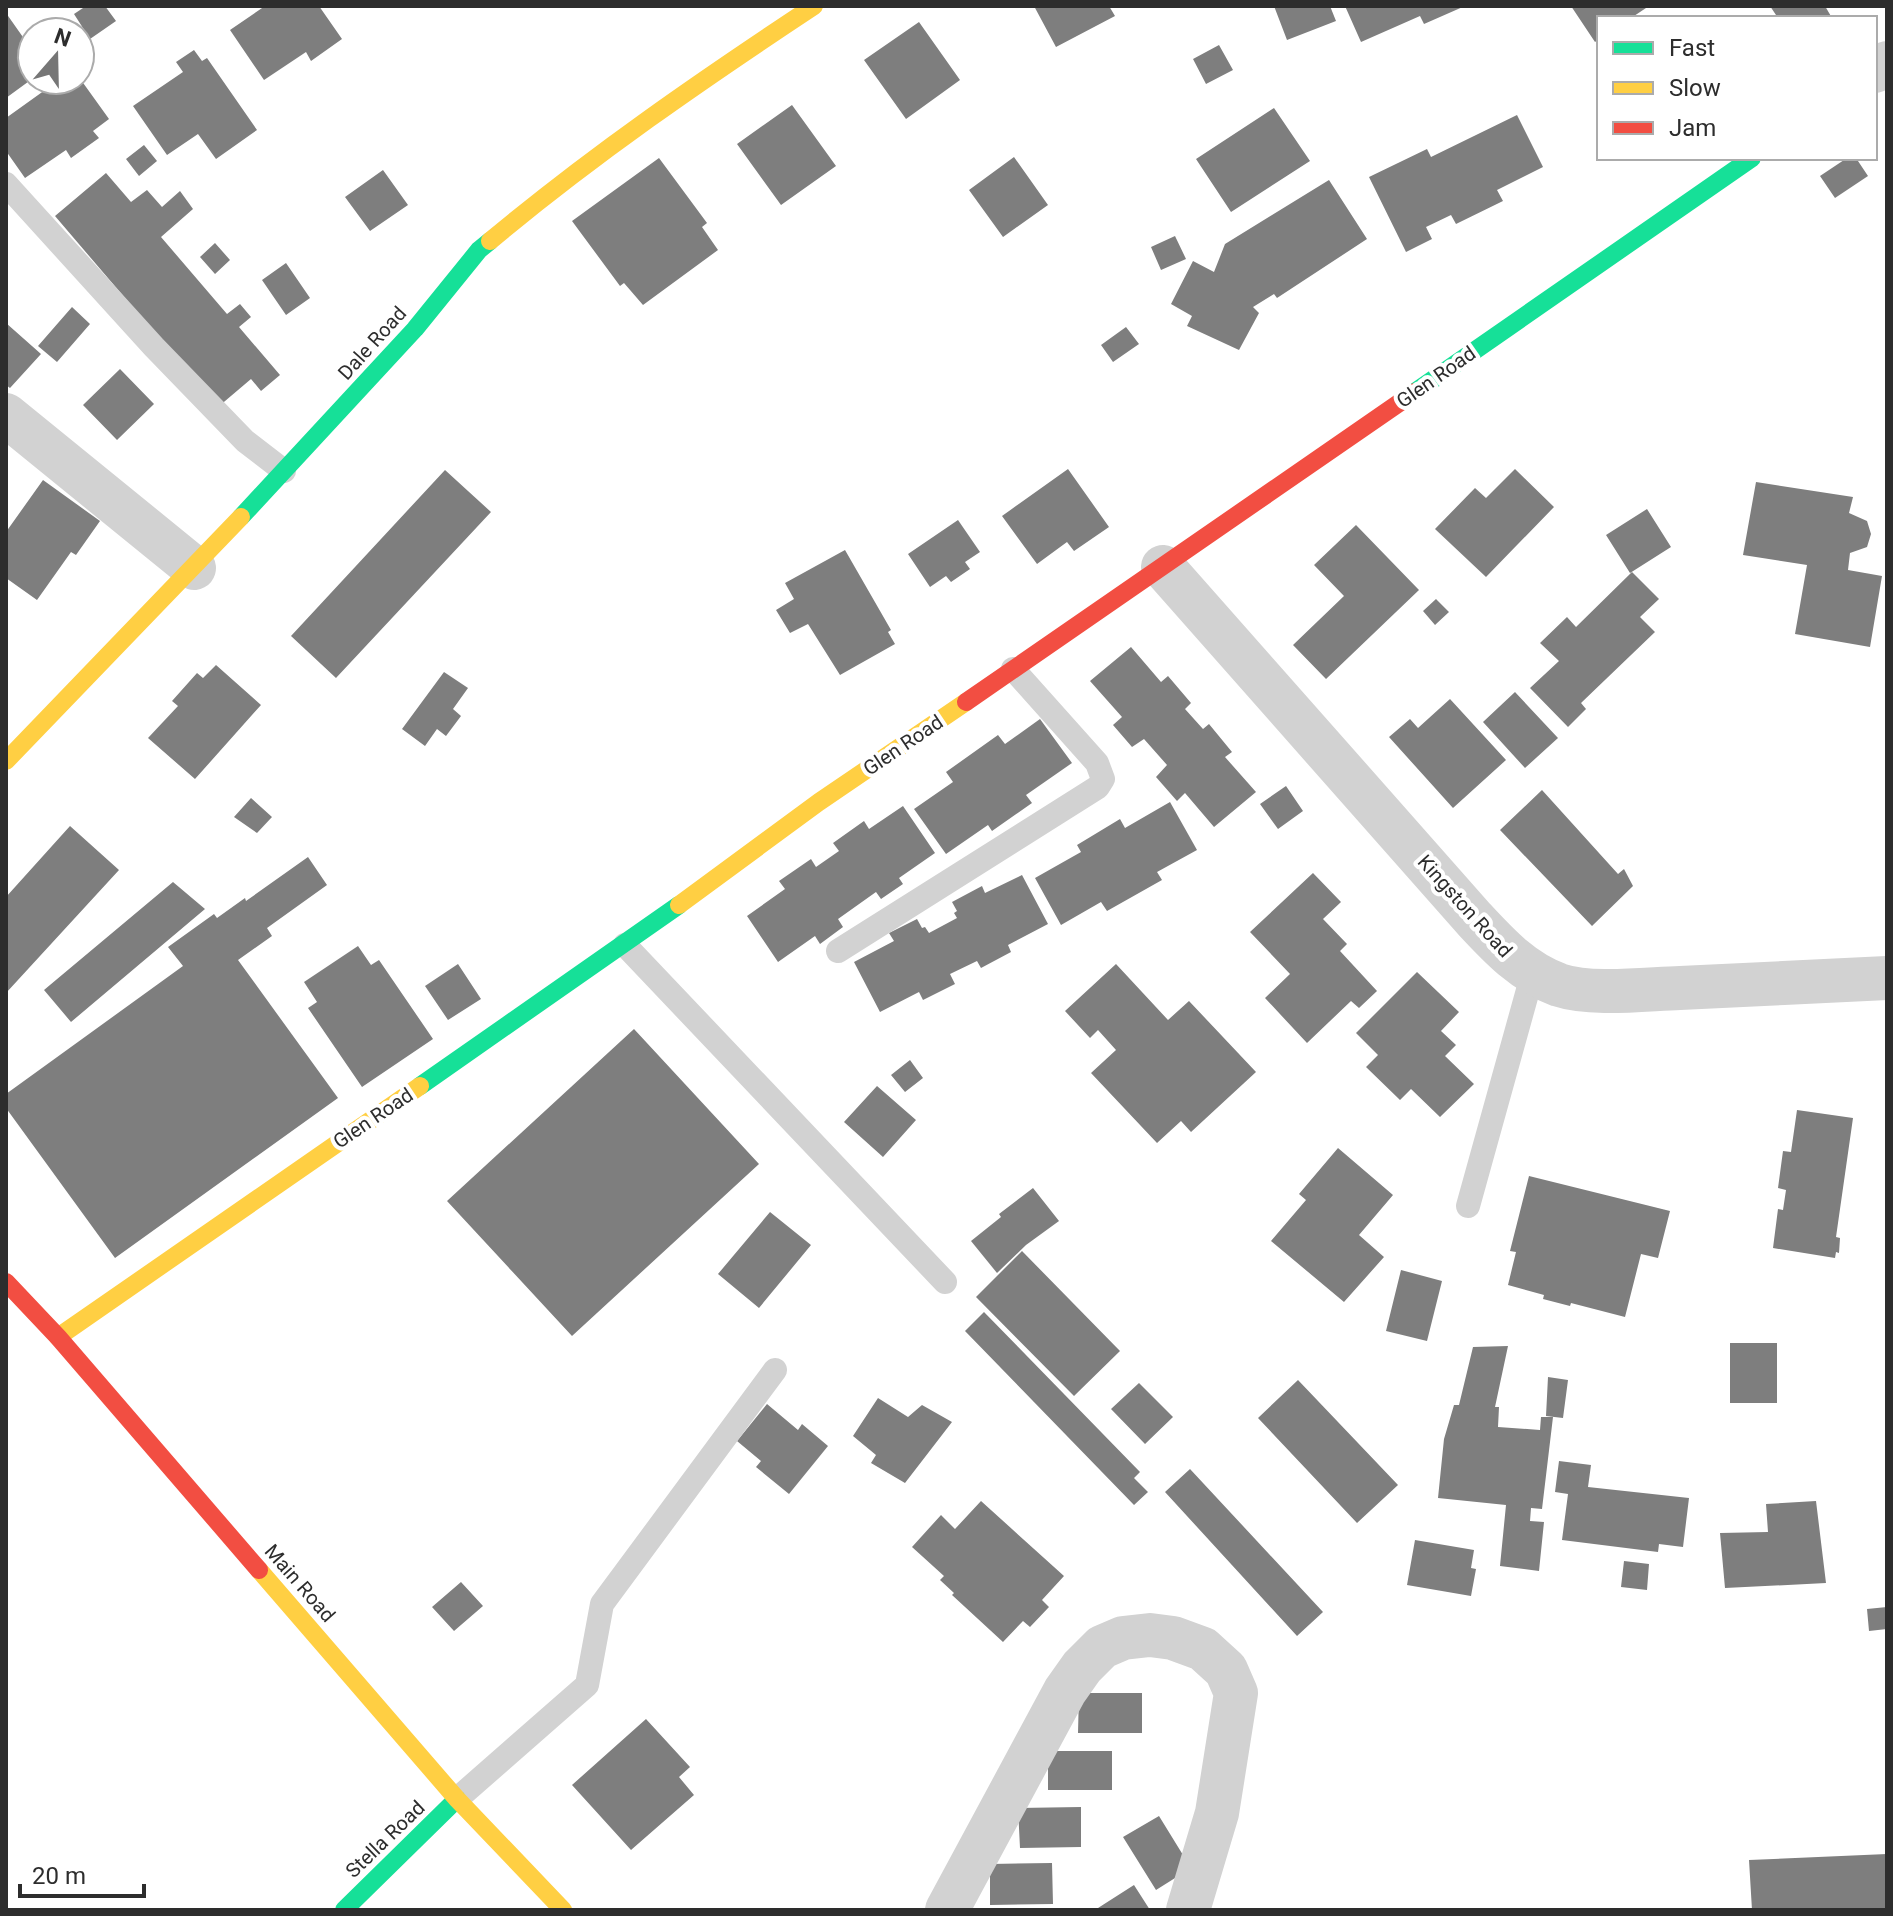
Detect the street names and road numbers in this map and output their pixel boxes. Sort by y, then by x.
street label: Dale Road [333,301,411,385]
street label: Glen Road [1392,341,1480,413]
street label: Glen Road [859,710,947,780]
street label: Kingston Road [1413,850,1517,962]
street label: Glen Road [329,1083,417,1153]
street label: Main Road [260,1539,340,1627]
street label: Stella Road [341,1795,429,1883]

